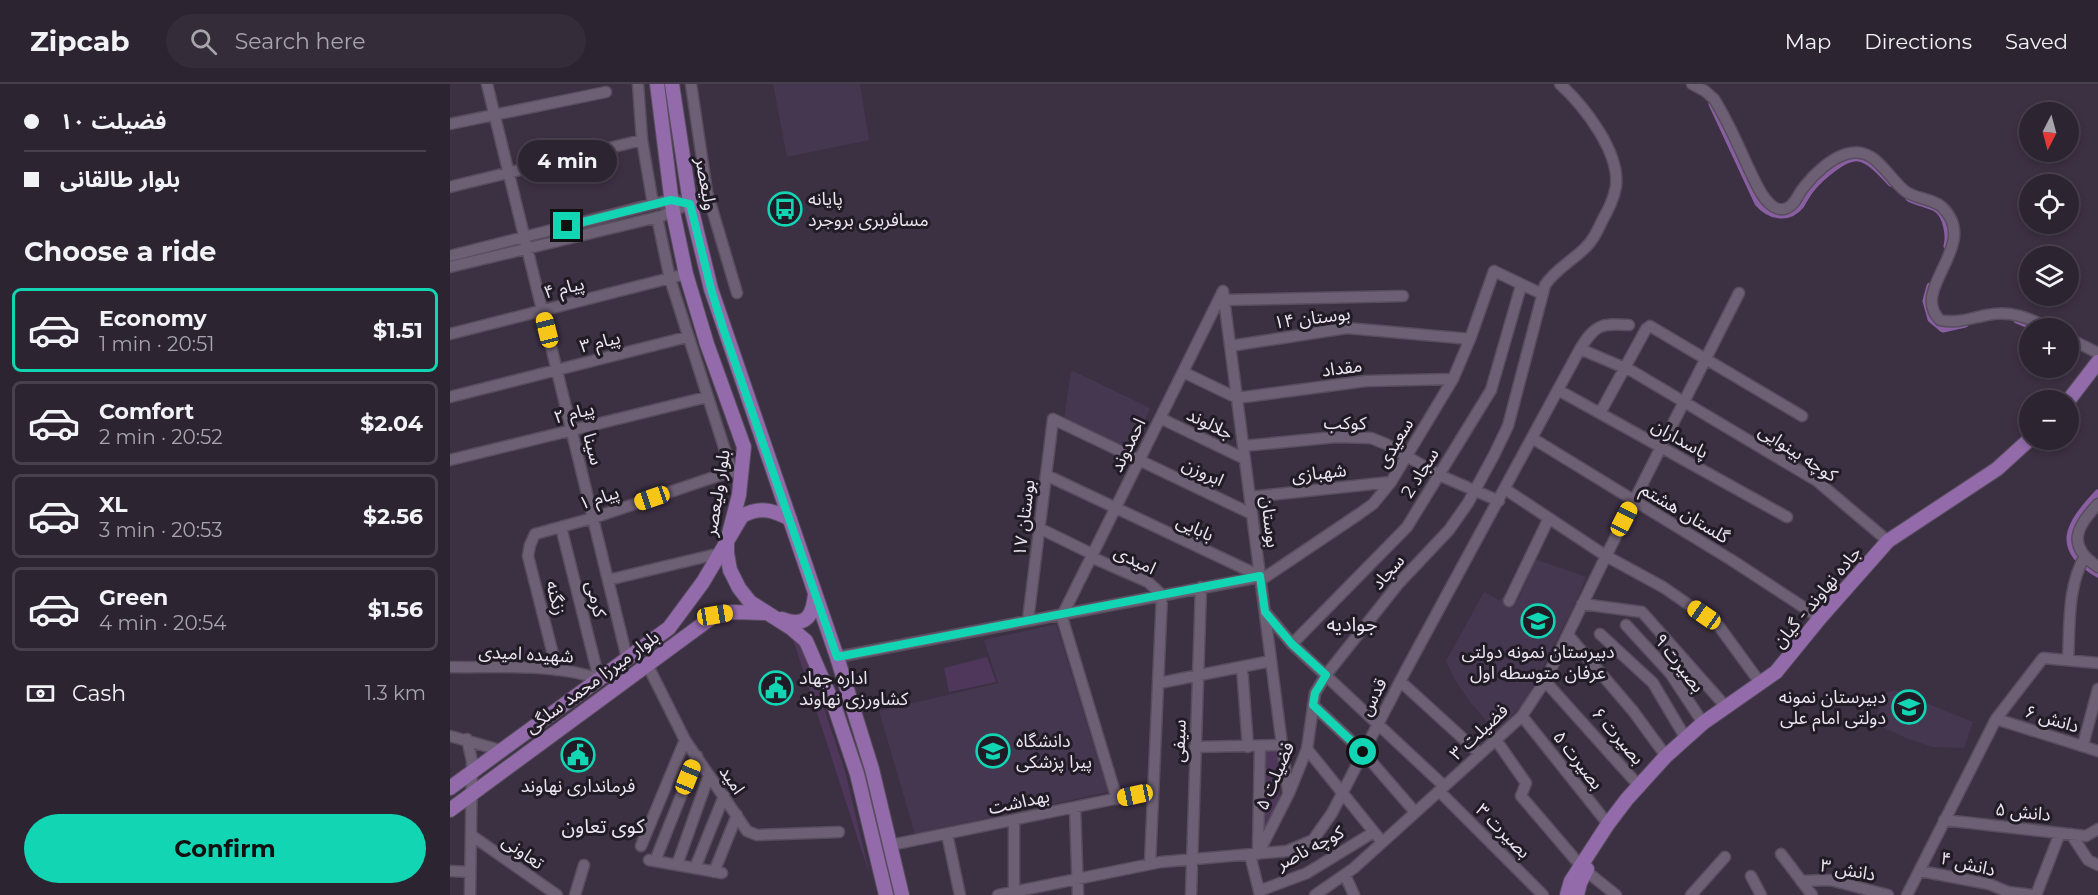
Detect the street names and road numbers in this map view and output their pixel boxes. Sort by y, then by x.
street label: ولیعصر [690,155,721,212]
street label: پیام ۴ [541,272,587,307]
street label: بوستان ۱۴ [1272,302,1352,334]
street label: پیام ۳ [577,326,623,361]
street label: مقداد [1320,355,1364,381]
street label: پیام ۲ [551,397,597,432]
street label: جلالوند [1183,403,1237,445]
street label: کوکب [1323,412,1367,434]
street label: احمدوند [1106,414,1150,476]
street label: سعیدی [1372,414,1418,472]
street label: پاسداران [1648,415,1712,464]
street label: کوچه بینوایی [1755,420,1842,487]
street label: سینا [578,431,608,467]
street label: سجاد 2 [1396,444,1444,502]
street label: بلوار ولیعصر [699,448,735,539]
street label: ابروزن [1179,453,1227,491]
street label: شهبازی [1291,459,1347,487]
street label: بوستان ۱۷ [1008,478,1040,558]
street label: گلستان هشتم [1636,478,1734,550]
street label: پیام ۱ [576,481,623,518]
street label: بوستان [1256,495,1284,549]
street label: بابایی [1173,510,1217,546]
street label: امیدی [1111,541,1159,579]
street label: جاده نهاوند - گیان [1768,542,1866,652]
street label: سجاد [1367,550,1409,594]
street label: زنگنه [541,578,571,618]
street label: کرمی [581,579,611,620]
street label: بلوار میرزا محمد سلگی [521,626,663,738]
street label: بصیرت ۹ [1649,629,1709,697]
street label: شهیده امیدی [478,641,574,667]
street label: قدس [1354,674,1392,720]
street label: فضیلت ۳ [1445,699,1513,765]
street label: دانش ۶ [2022,700,2082,738]
street label: بصیرت ۶ [1587,703,1649,769]
street label: سیفی [1167,719,1191,763]
street label: بصیرت ۵ [1548,726,1608,794]
street label: فضیلت ۵ [1251,739,1299,813]
street label: امید [714,761,750,799]
street label: بهداشت [987,785,1051,819]
street label: دانش ۵ [1994,798,2052,826]
street label: بصیرت ۳ [1471,799,1535,863]
street label: کوچه ناصر [1272,821,1348,875]
street label: تعاونی [498,830,548,874]
street label: دانش ۴ [1938,847,1998,881]
street label: دانش ۳ [1819,854,1877,886]

